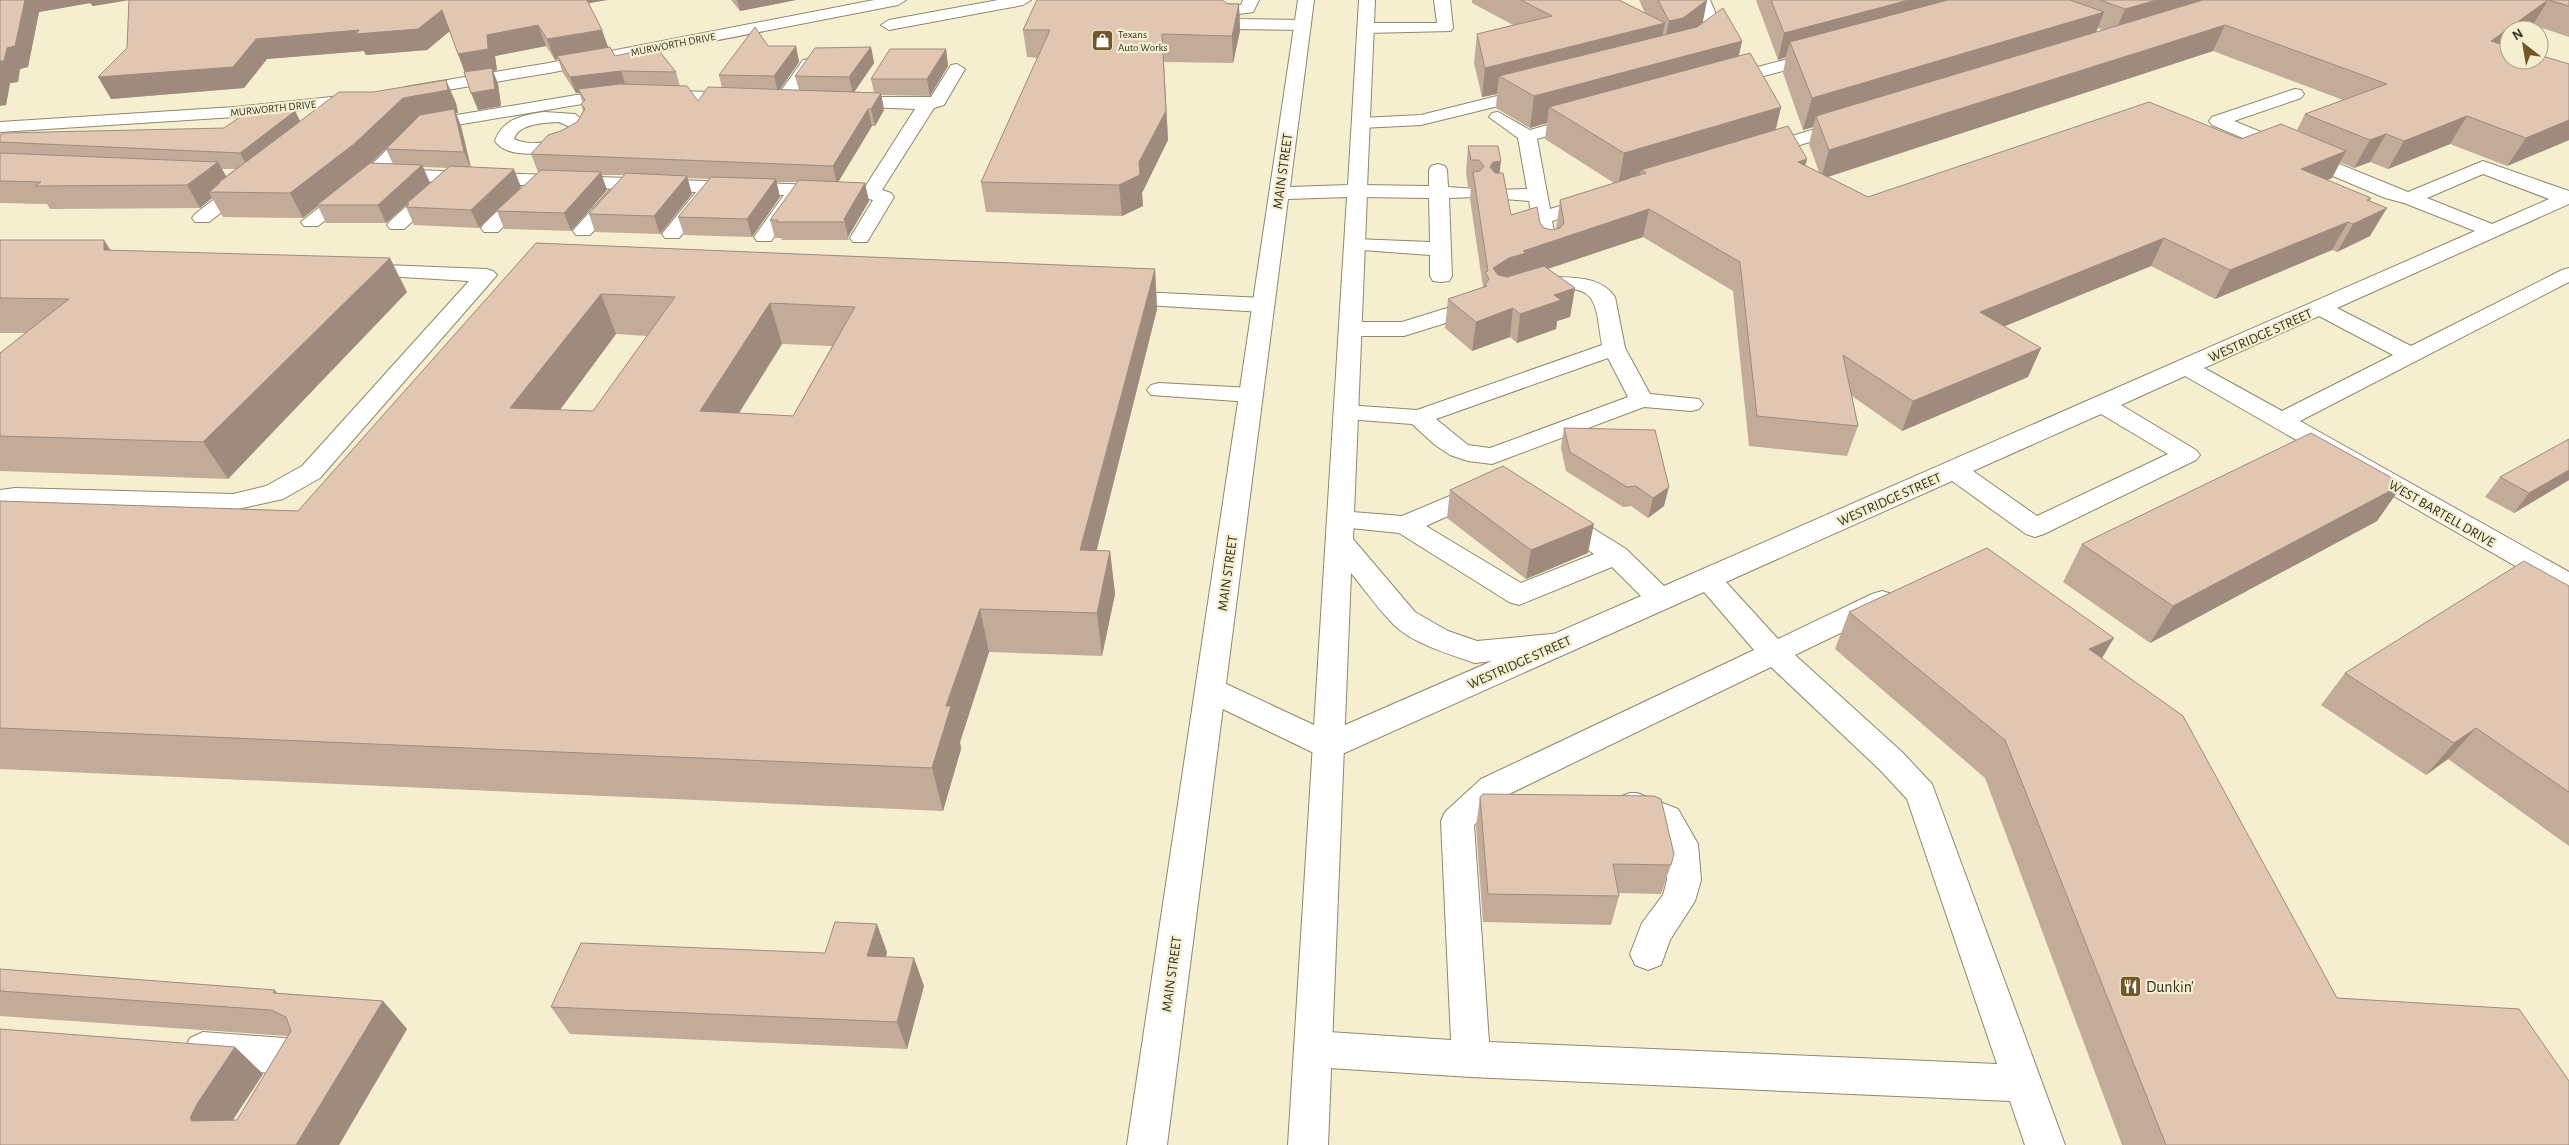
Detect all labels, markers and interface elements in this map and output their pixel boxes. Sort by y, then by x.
north arrow [2499,20,2549,70]
text: N [2510,26,2526,43]
shop icon: Texans Auto Works [1090,28,1114,52]
place label: Texans Auto Works [1118,29,1168,53]
street label: MURWORTH DRIVE [630,31,717,58]
street label: MURWORTH DRIVE [230,98,317,118]
street label: MAIN STREET [1271,132,1295,210]
street label: WESTRIDGE STREET [2206,307,2314,365]
street label: WESTRIDGE STREET [1835,471,1943,529]
street label: WEST BARTELL DRIVE [2386,478,2497,550]
street label: MAIN STREET [1216,534,1240,612]
street label: WESTRIDGE STREET [1465,634,1573,692]
street label: MAIN STREET [1160,935,1184,1013]
restaurant icon: Dunkin' [2118,974,2142,998]
place label: Dunkin' [2146,979,2194,995]

